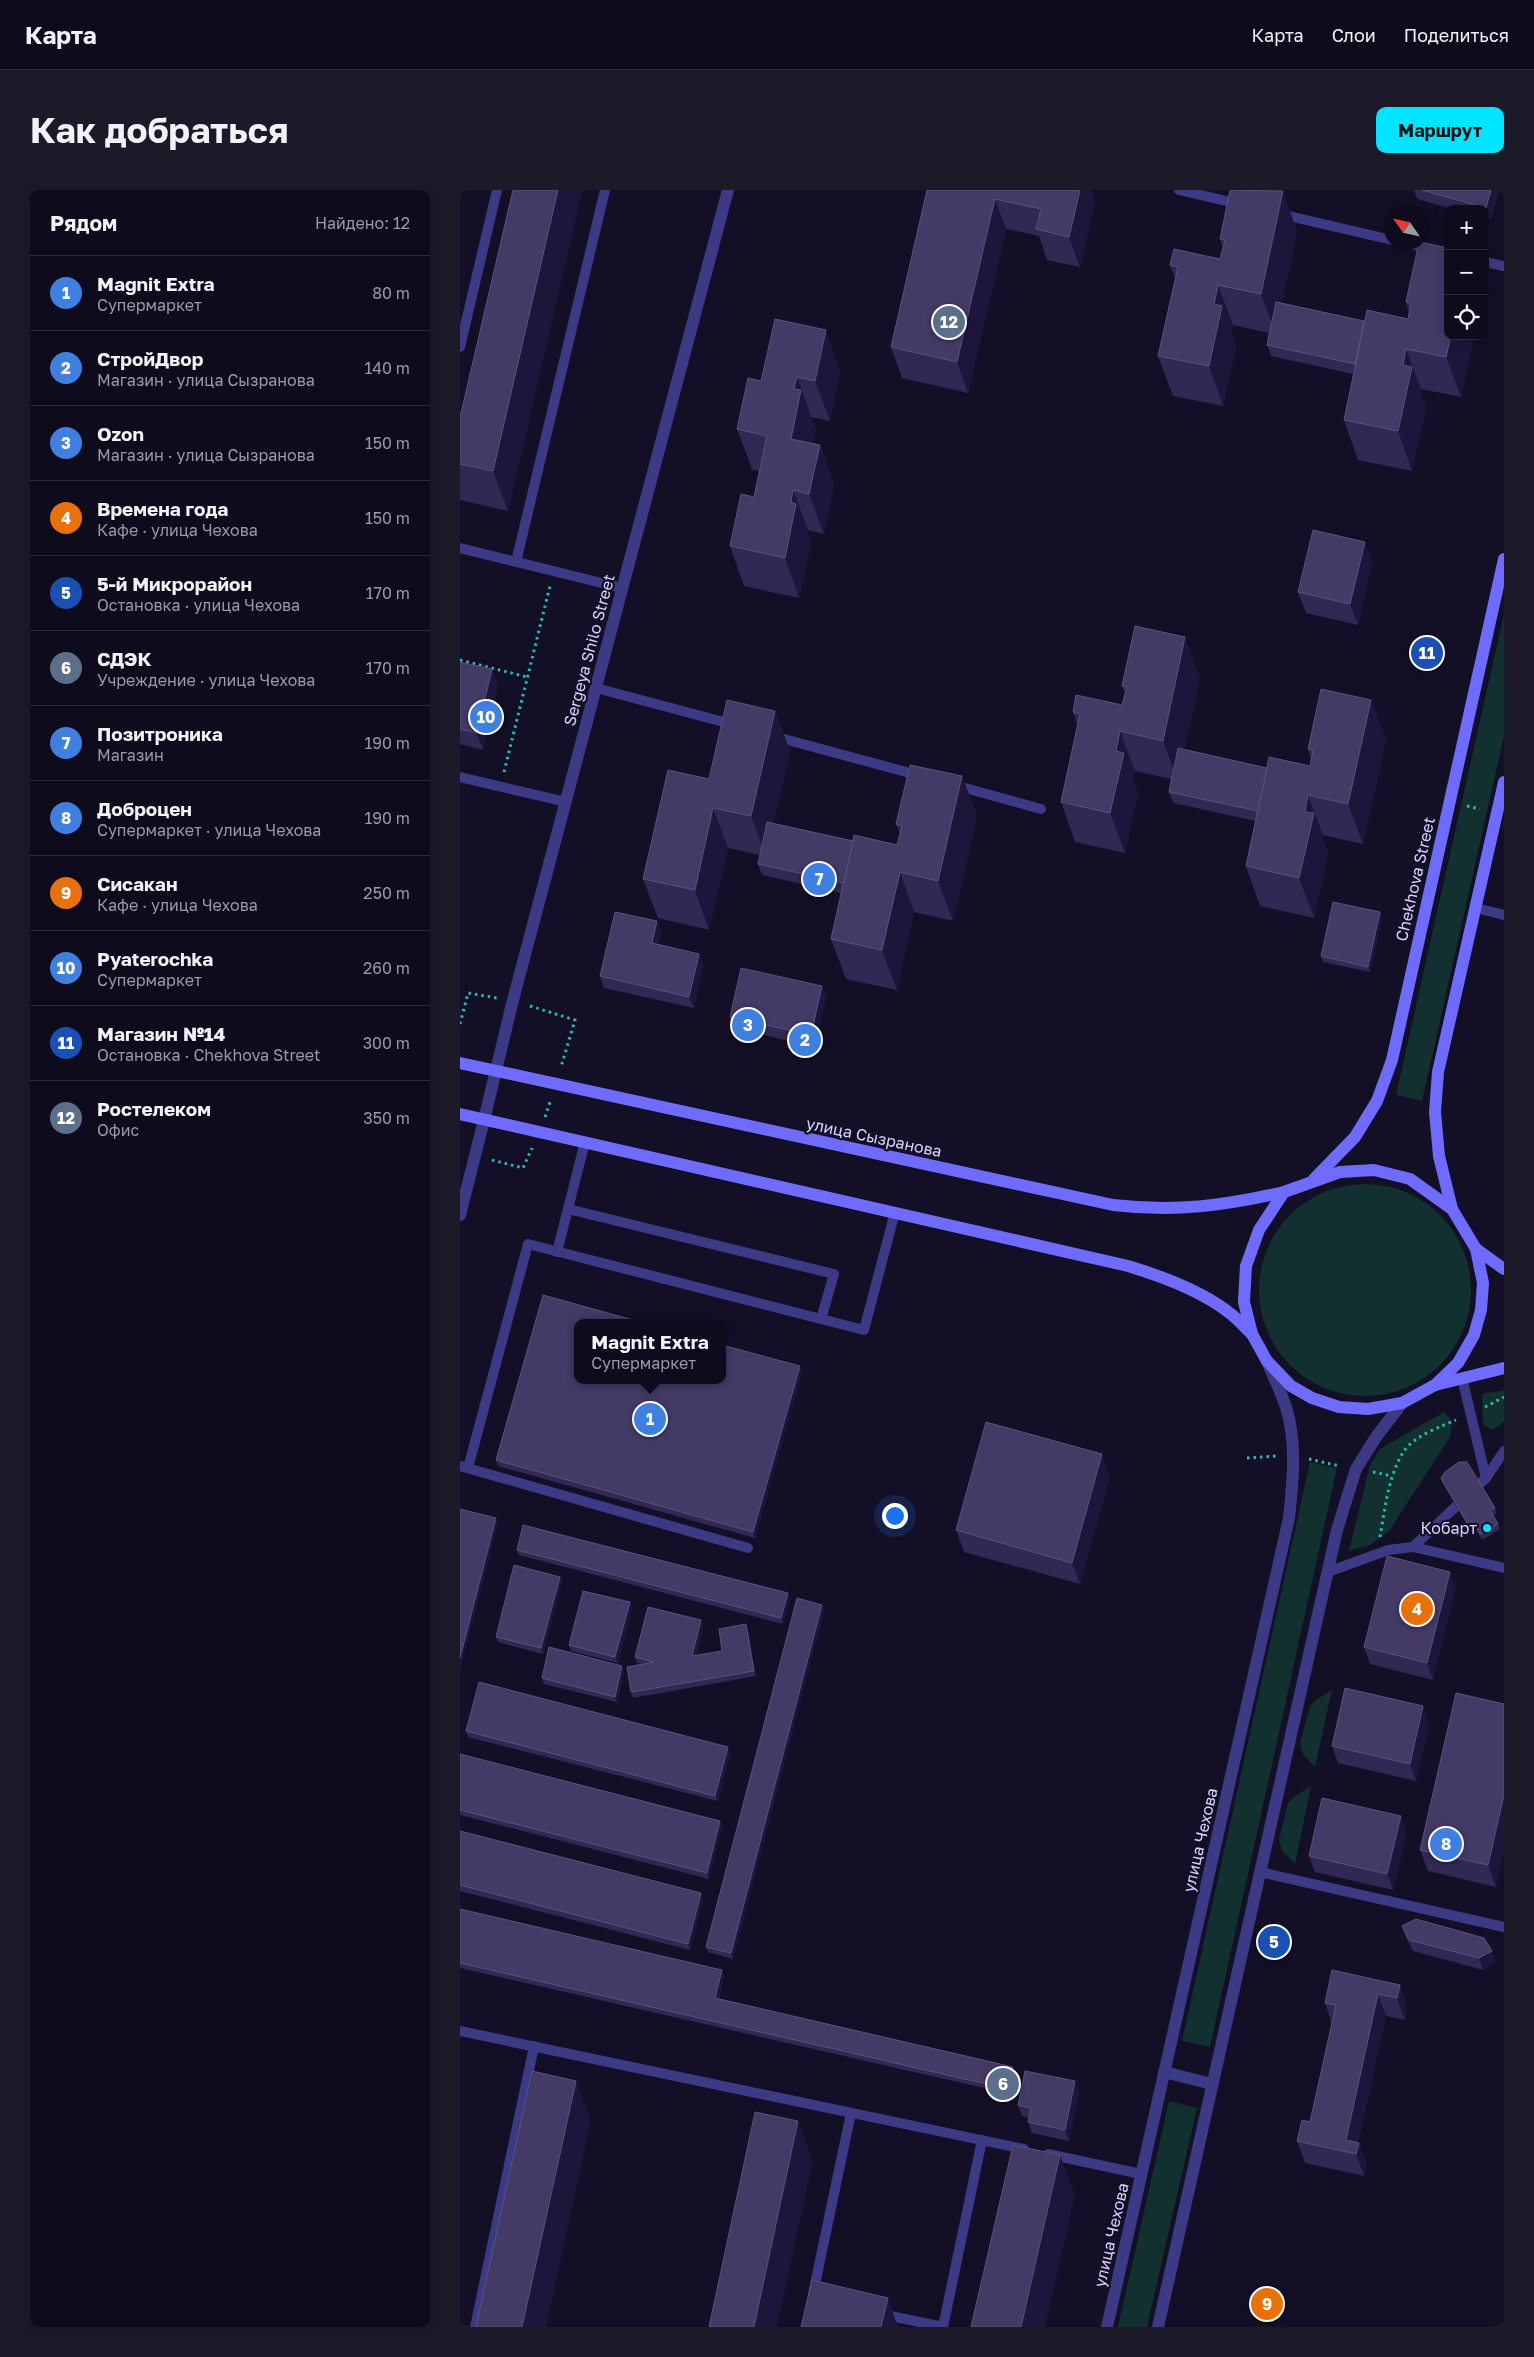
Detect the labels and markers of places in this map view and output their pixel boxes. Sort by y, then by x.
pin: 12 [933,303,965,341]
pin: 11 [1411,634,1443,672]
pin: 10 [470,698,502,736]
pin: 7 [803,860,835,898]
pin: 3 [732,1006,764,1044]
pin: 2 [789,1021,821,1059]
pin: 1 [634,1400,666,1438]
place label: Кобарт [1420,1518,1477,1538]
marker: Кобарт [1481,1522,1493,1534]
pin: 4 [1401,1590,1433,1628]
pin: 8 [1430,1825,1462,1863]
pin: 5 [1258,1923,1290,1961]
pin: 6 [987,2065,1019,2103]
pin: 9 [1251,2285,1283,2323]

